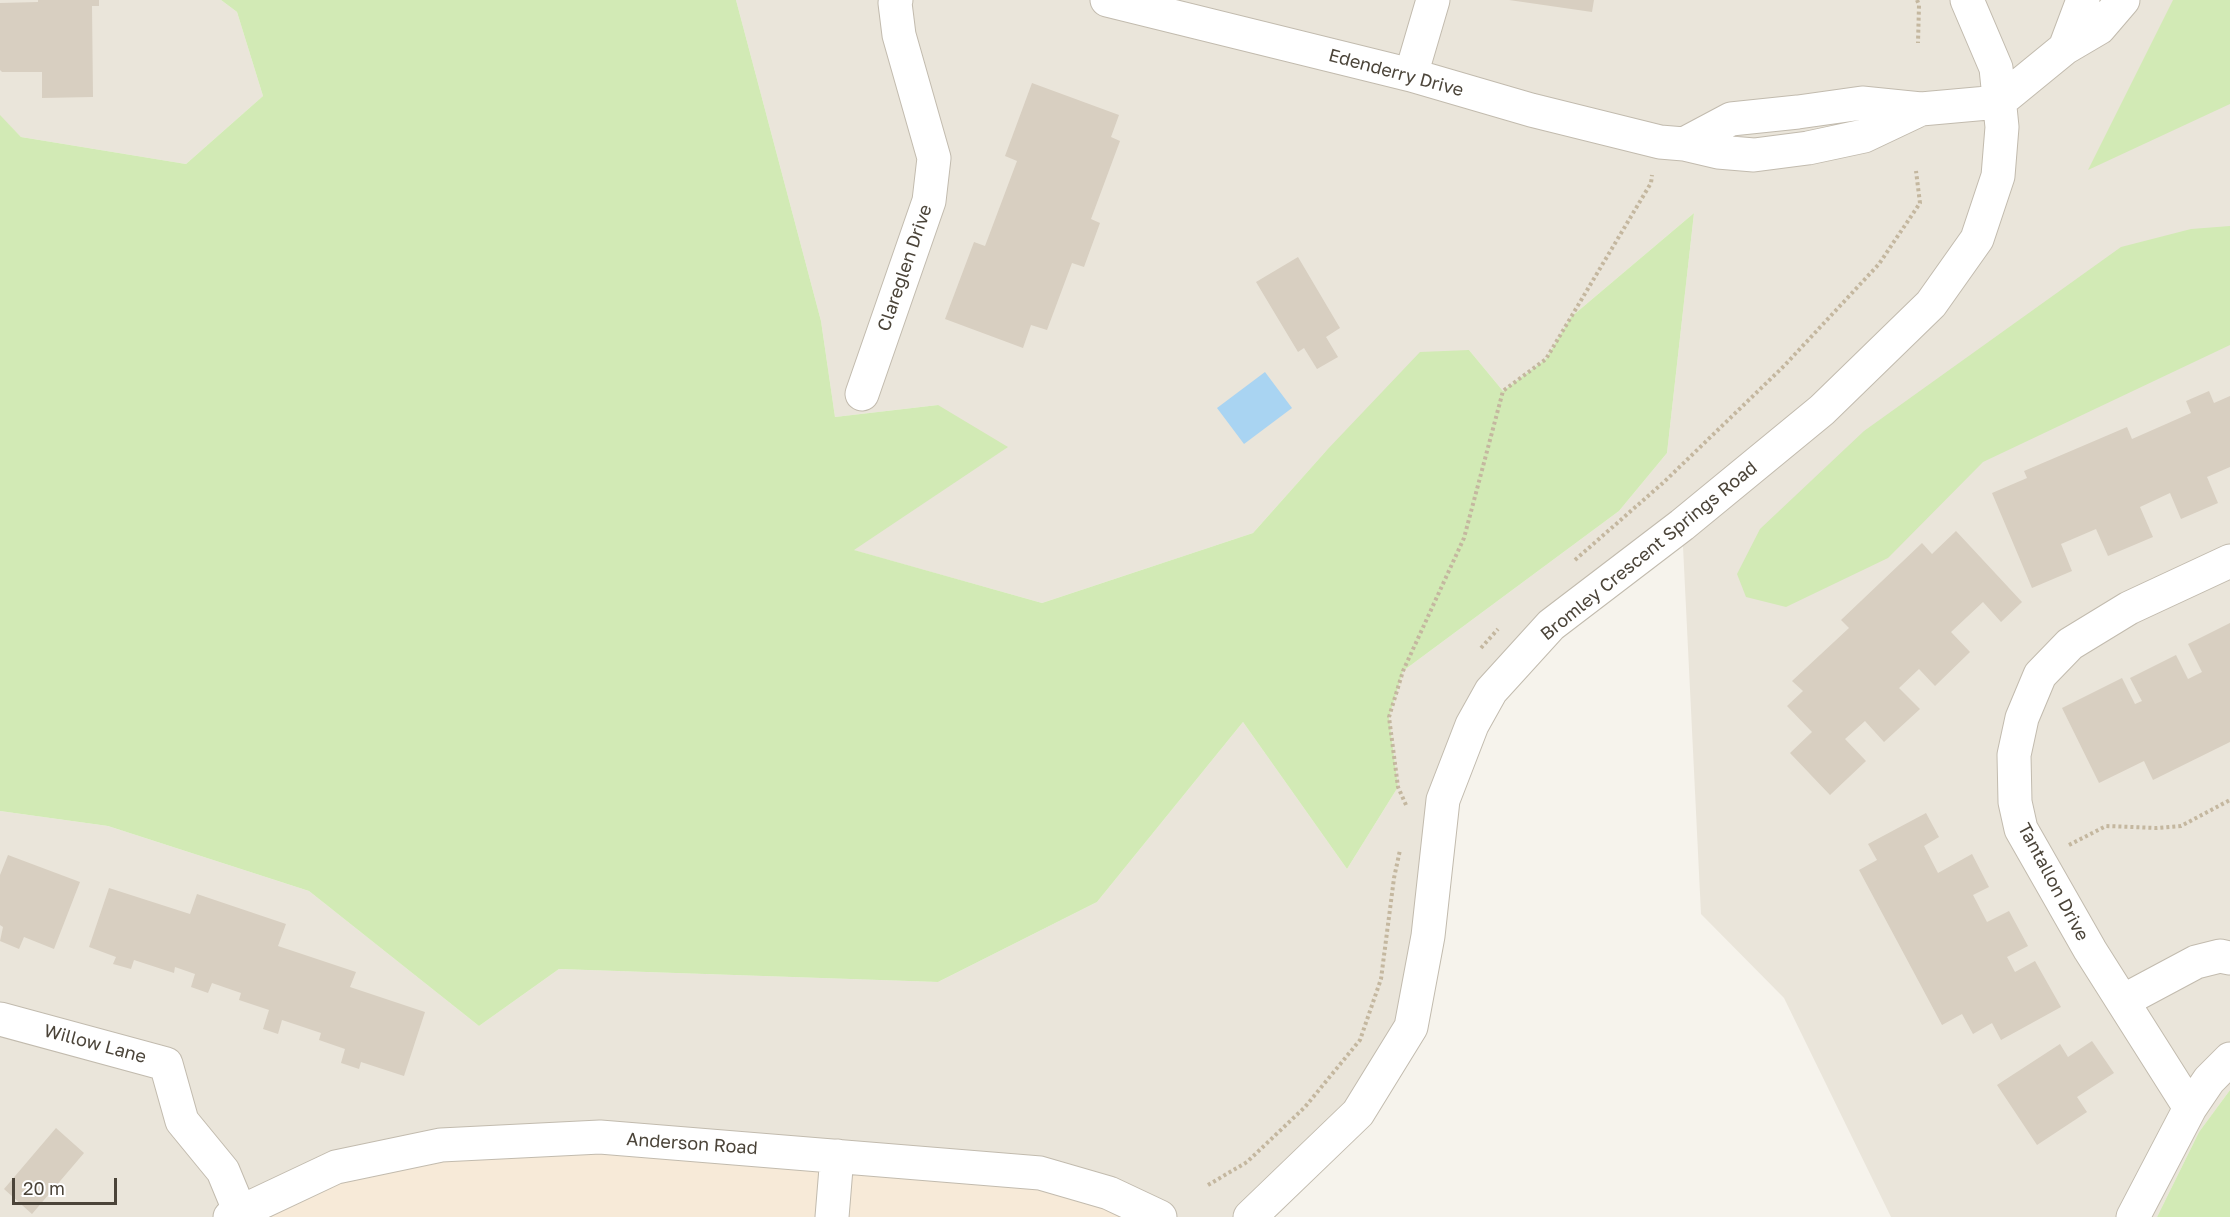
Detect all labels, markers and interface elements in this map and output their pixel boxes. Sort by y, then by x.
street label: Edenderry Drive [1326,45,1466,101]
street label: Clareglen Drive [873,202,937,334]
street label: Bromley Crescent Springs Road [1536,457,1762,645]
street label: Tantallon Drive [2013,819,2093,945]
street label: Willow Lane [41,1020,149,1068]
street label: Anderson Road [626,1129,758,1159]
scale bar [15,1166,120,1204]
text: 20 m [23,1177,65,1199]

